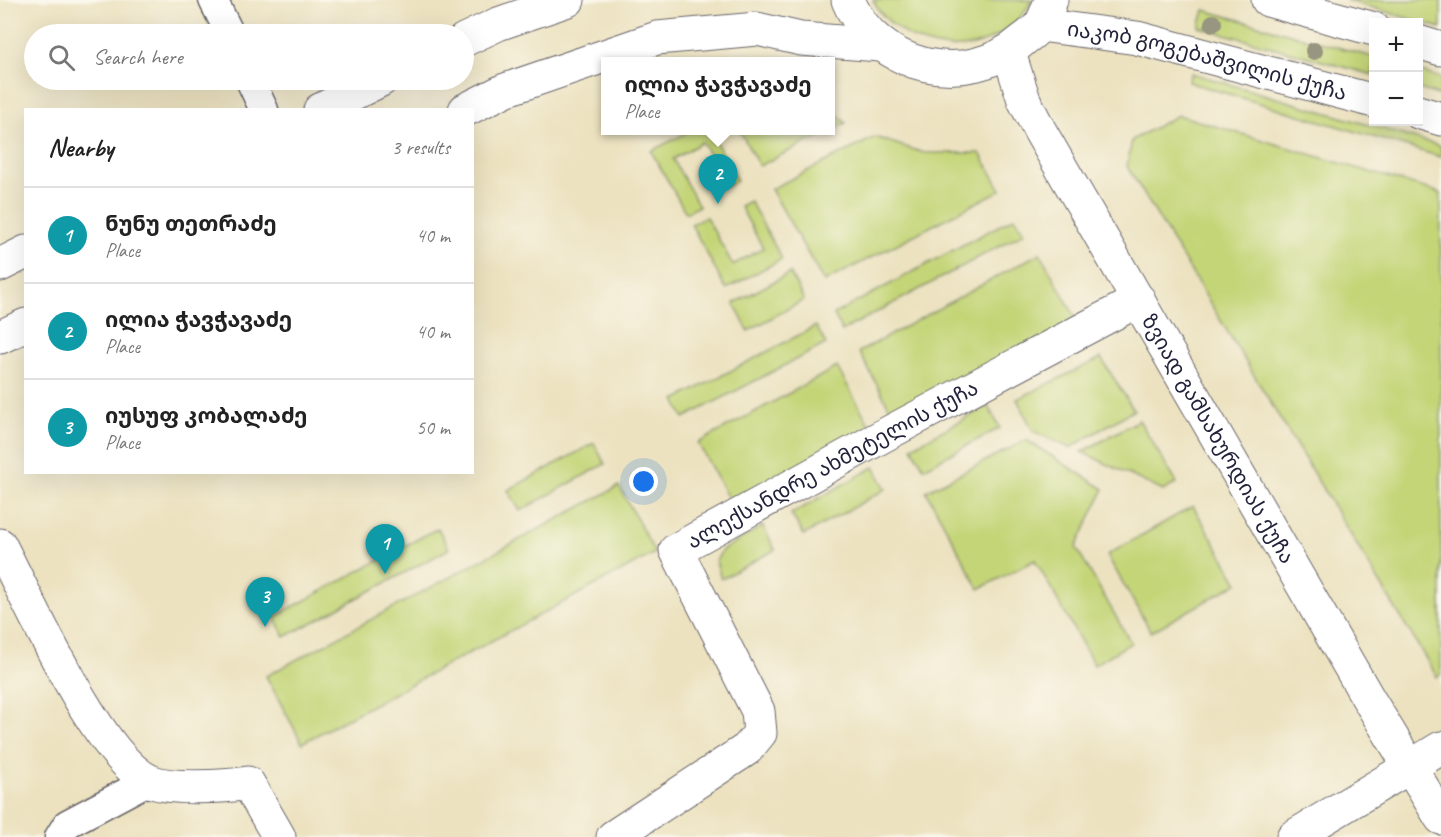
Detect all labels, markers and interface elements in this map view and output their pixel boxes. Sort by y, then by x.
street label: იაკობ გოგებაშვილის ქუჩა [1066,16,1349,106]
map controls [1369,18,1423,126]
button: + [1369,18,1423,72]
search box [24,24,474,90]
icon: search [45,41,78,74]
text: Search here [93,43,183,71]
popup [601,57,835,135]
text: ილია ჭავჭავაძე [624,71,812,99]
button: − [1369,72,1423,126]
text: Place [624,99,660,124]
text: Nearby [48,131,113,164]
text: 3 results [391,135,450,160]
pin: 2 [698,154,738,204]
text: ნუნუ თეთრაძე [105,210,277,238]
text: 1 [63,223,72,248]
text: 40 m [416,223,450,248]
text: Place [105,238,140,263]
text: ილია ჭავჭავაძე [105,306,292,334]
street label: ზვიად გამსახურდიას ქუჩა [1136,310,1300,568]
text: 2 [63,319,72,344]
text: 40 m [416,319,450,344]
text: Place [105,334,140,359]
street label: ალექსანდრე ახმეტელის ქუჩა [682,375,982,554]
text: იუსუფ კობალაძე [105,402,307,430]
text: 3 [63,415,72,440]
text: 50 m [416,415,450,440]
text: Place [105,430,140,455]
your location [629,467,658,496]
pin: 1 [366,524,404,574]
pin: 3 [246,578,284,627]

